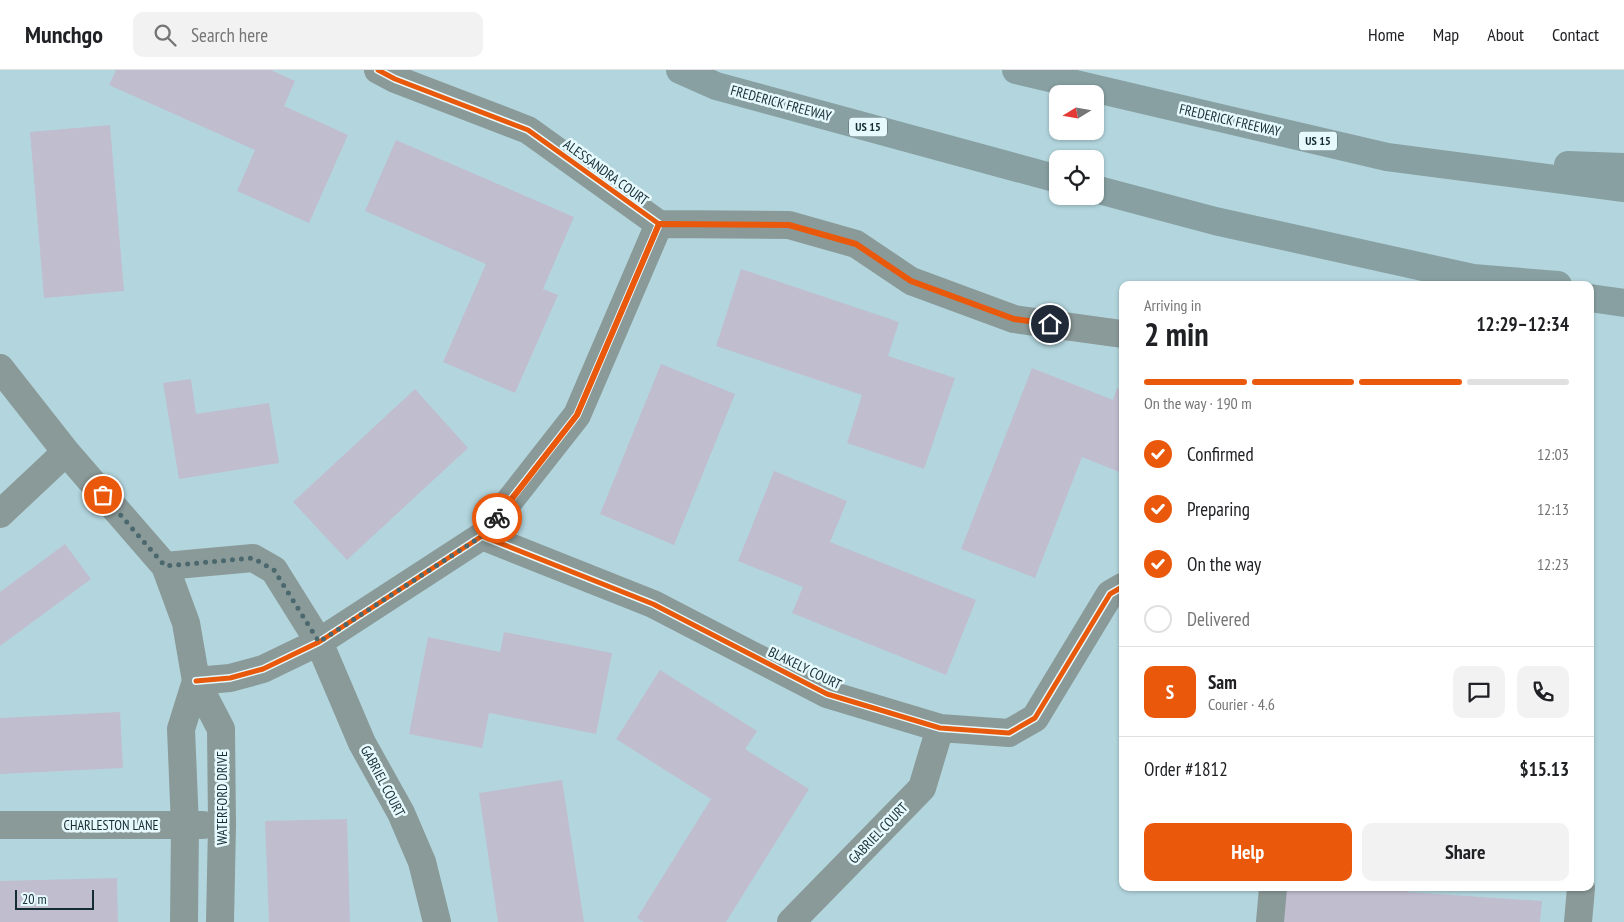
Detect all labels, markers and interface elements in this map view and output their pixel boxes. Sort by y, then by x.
search box [133,12,483,57]
text: Munchgo [25,19,103,50]
icon: search [151,21,179,49]
text: Search here [191,23,268,47]
text: Home [1368,23,1405,46]
text: Map [1433,23,1459,46]
text: About [1487,23,1524,46]
text: Contact [1552,23,1599,46]
street label: FREDERICK FREEWAY [729,81,834,125]
north arrow [1049,85,1104,140]
map controls [1049,85,1104,205]
street label: FREDERICK FREEWAY [1178,100,1283,141]
road number: US 15 [849,118,887,136]
road number: US 15 [1299,131,1337,150]
street label: ALESSANDRA COURT [560,135,653,209]
button: locate [1049,150,1104,205]
text: Arriving in [1144,295,1201,315]
pin [1029,303,1071,345]
icon: home [1036,310,1064,338]
text: 12:29–12:34 [1476,312,1569,336]
text: 2 min [1144,313,1209,355]
text: On the way · 190 m [1144,393,1252,413]
icon: check [1144,440,1172,468]
text: Confirmed [1187,442,1254,466]
text: 12:03 [1537,444,1569,464]
pin [82,474,124,516]
icon: bag [89,481,117,509]
courier [472,493,522,543]
icon: check [1144,495,1172,523]
text: Preparing [1187,497,1250,521]
text: 12:13 [1537,499,1569,519]
icon: bike [483,504,511,532]
icon: check [1144,550,1172,578]
text: On the way [1187,552,1261,576]
text: 12:23 [1537,554,1569,574]
text: Delivered [1187,607,1250,631]
street label: BLAKELY COURT [766,643,845,694]
button: chat [1453,666,1505,718]
button: phone [1517,666,1569,718]
text: Sam [1208,670,1237,694]
text: S [1166,680,1174,704]
text: Courier · 4.6 [1208,694,1275,714]
street label: GABRIEL COURT [357,742,410,820]
street label: WATERFORD DRIVE [213,751,231,845]
text: Order #1812 [1144,757,1228,781]
text: $15.13 [1520,757,1569,781]
street label: GABRIEL COURT [845,798,912,867]
street label: CHARLESTON LANE [63,816,159,834]
button: Help [1144,823,1352,881]
button: Share [1362,823,1569,881]
scale bar [15,887,94,910]
text: 20 m [22,890,47,908]

